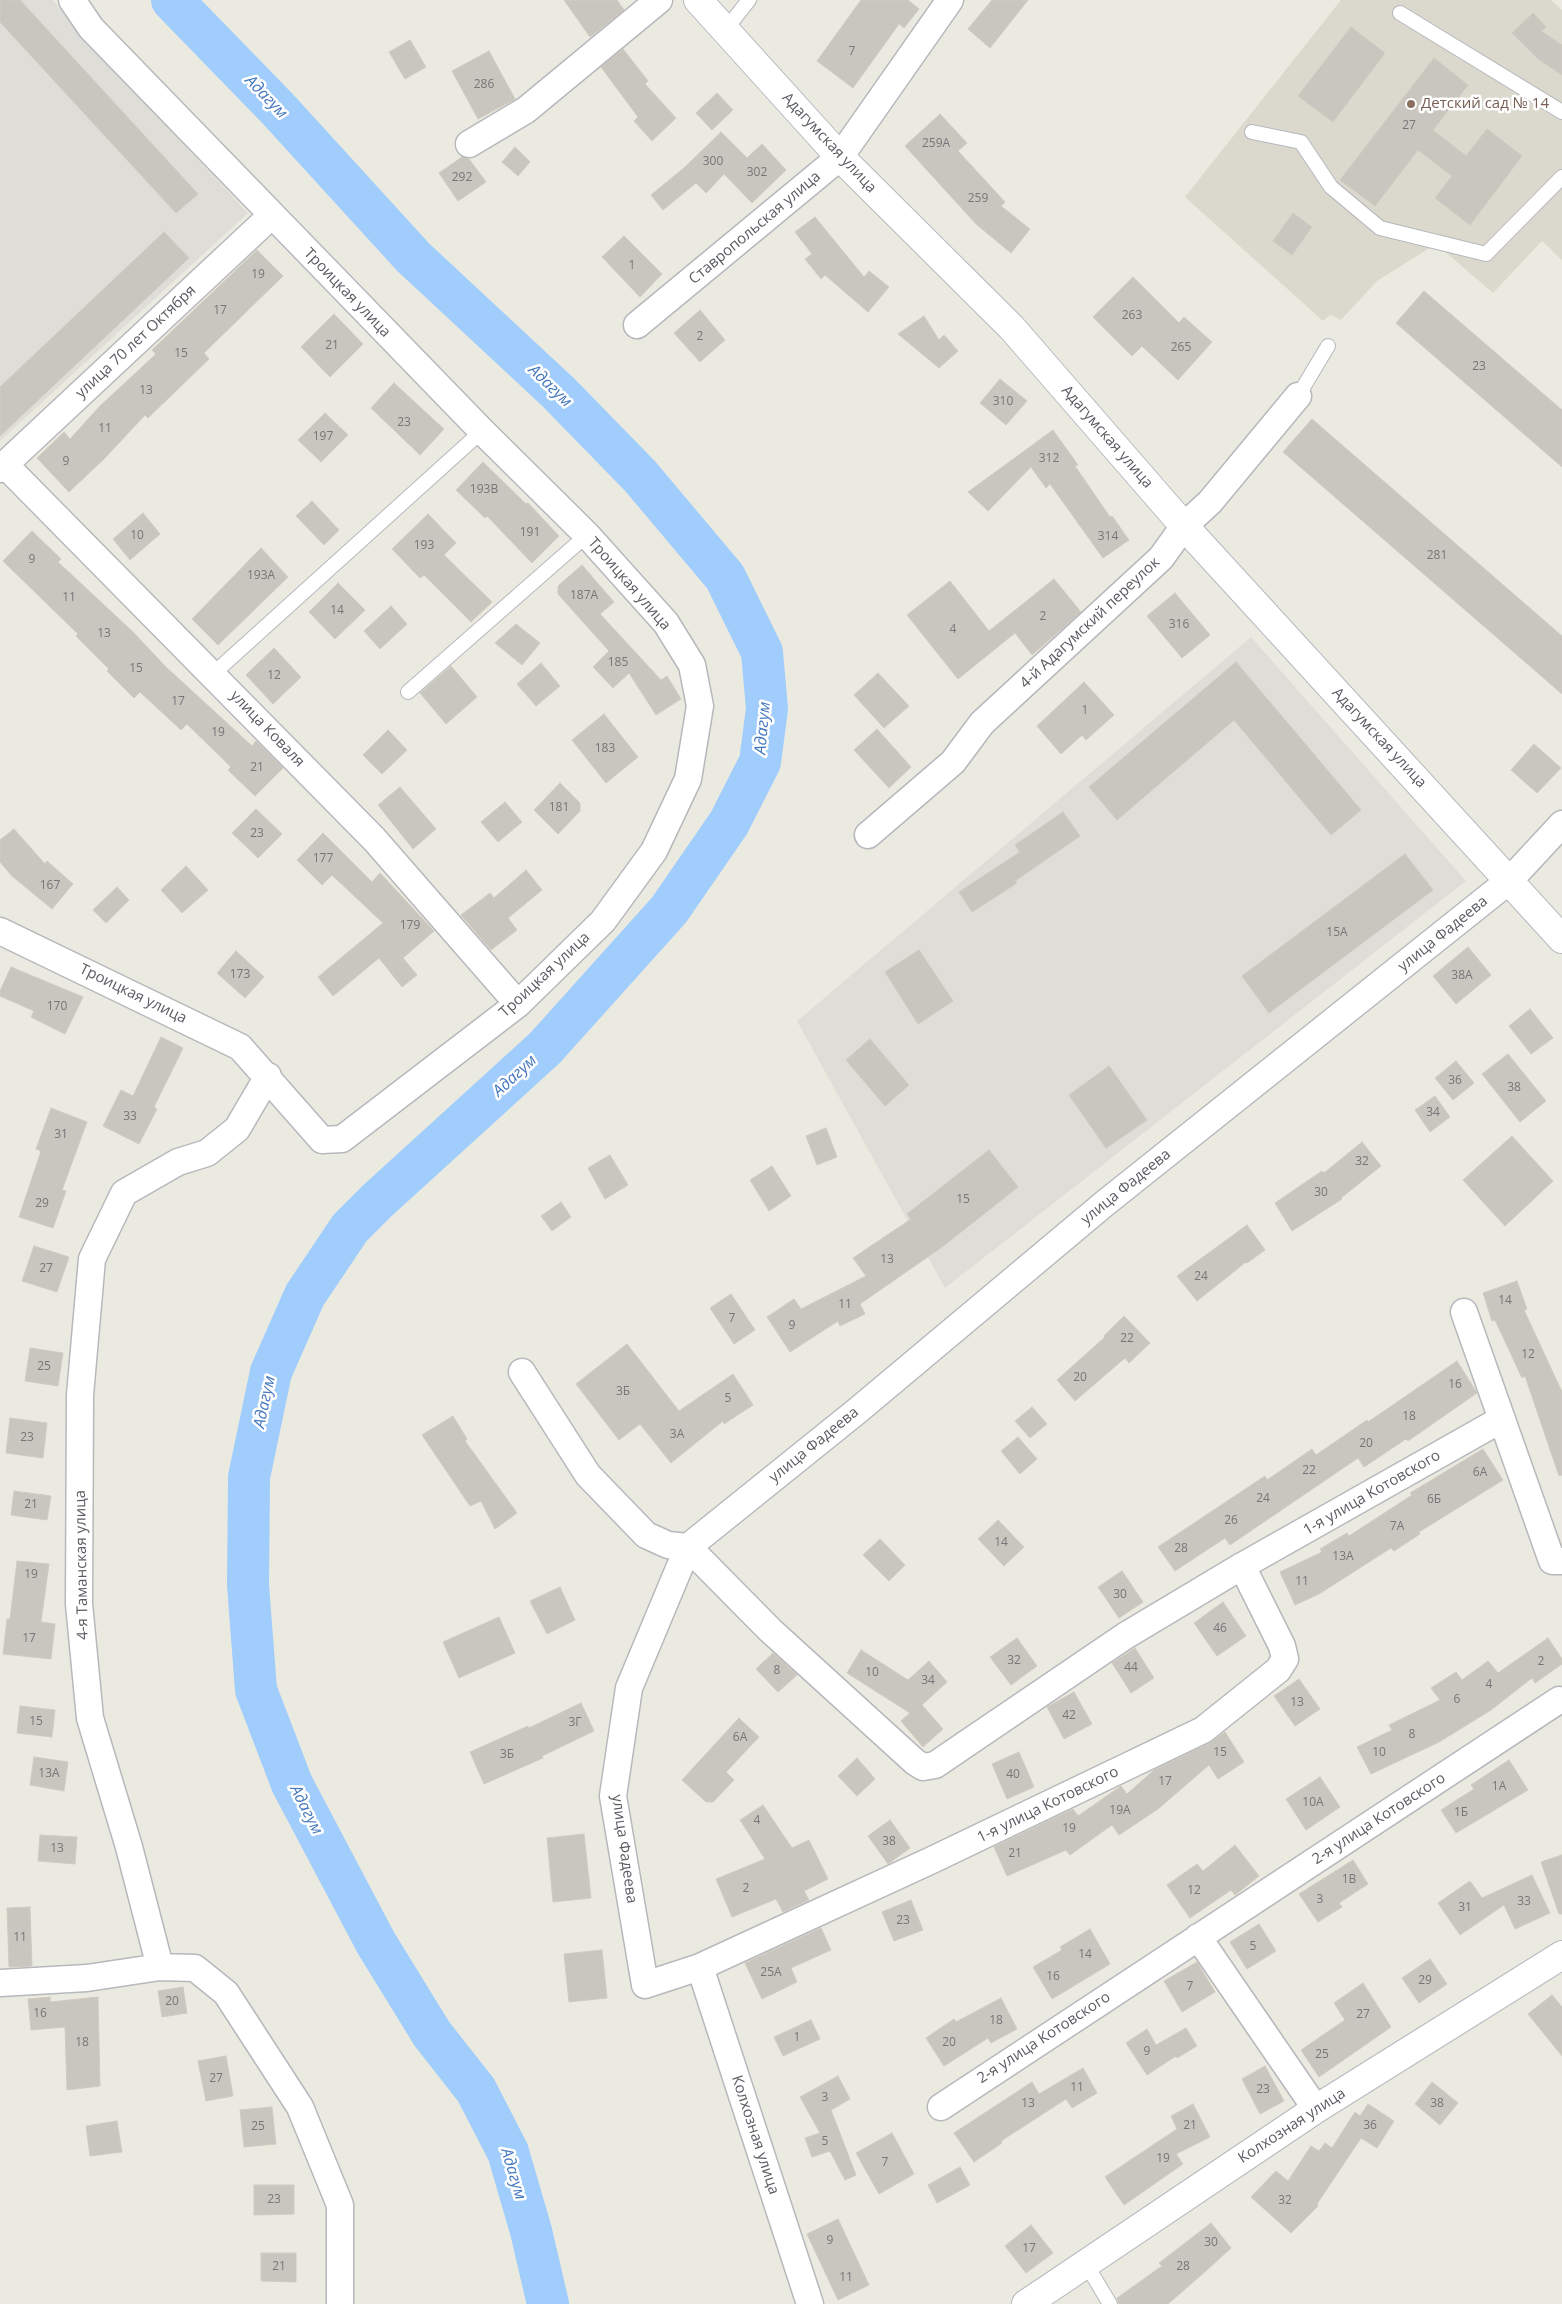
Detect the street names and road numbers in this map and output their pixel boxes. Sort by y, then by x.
street label: Адагумская улица [778,89,880,197]
street label: Ставропольская улица [686,168,824,288]
street label: Троицкая улица [300,245,394,341]
street label: улица 70 лет Октября [72,282,200,402]
street label: Адагумская улица [1057,382,1157,492]
street label: Троицкая улица [584,534,674,634]
street label: 4-й Адагумский переулок [1016,554,1164,692]
street label: Адагумская улица [1328,684,1430,792]
street label: улица Коваля [226,687,308,771]
street label: улица Фадеева [1395,892,1491,976]
street label: Троицкая улица [496,929,594,1021]
street label: Троицкая улица [76,960,190,1028]
street label: улица Фадеева [1078,1145,1174,1229]
street label: улица Фадеева [766,1403,862,1487]
street label: 1-я улица Котовского [1300,1446,1444,1540]
street label: 4-я Таманская улица [72,1490,92,1640]
street label: 1-я улица Котовского [974,1763,1122,1847]
street label: 2-я улица Котовского [1309,1769,1449,1869]
street label: улица Фадеева [607,1793,641,1905]
street label: 2-я улица Котовского [974,1988,1114,2088]
street label: Колхозная улица [727,2073,783,2197]
street label: Колхозная улица [1235,2085,1349,2167]

